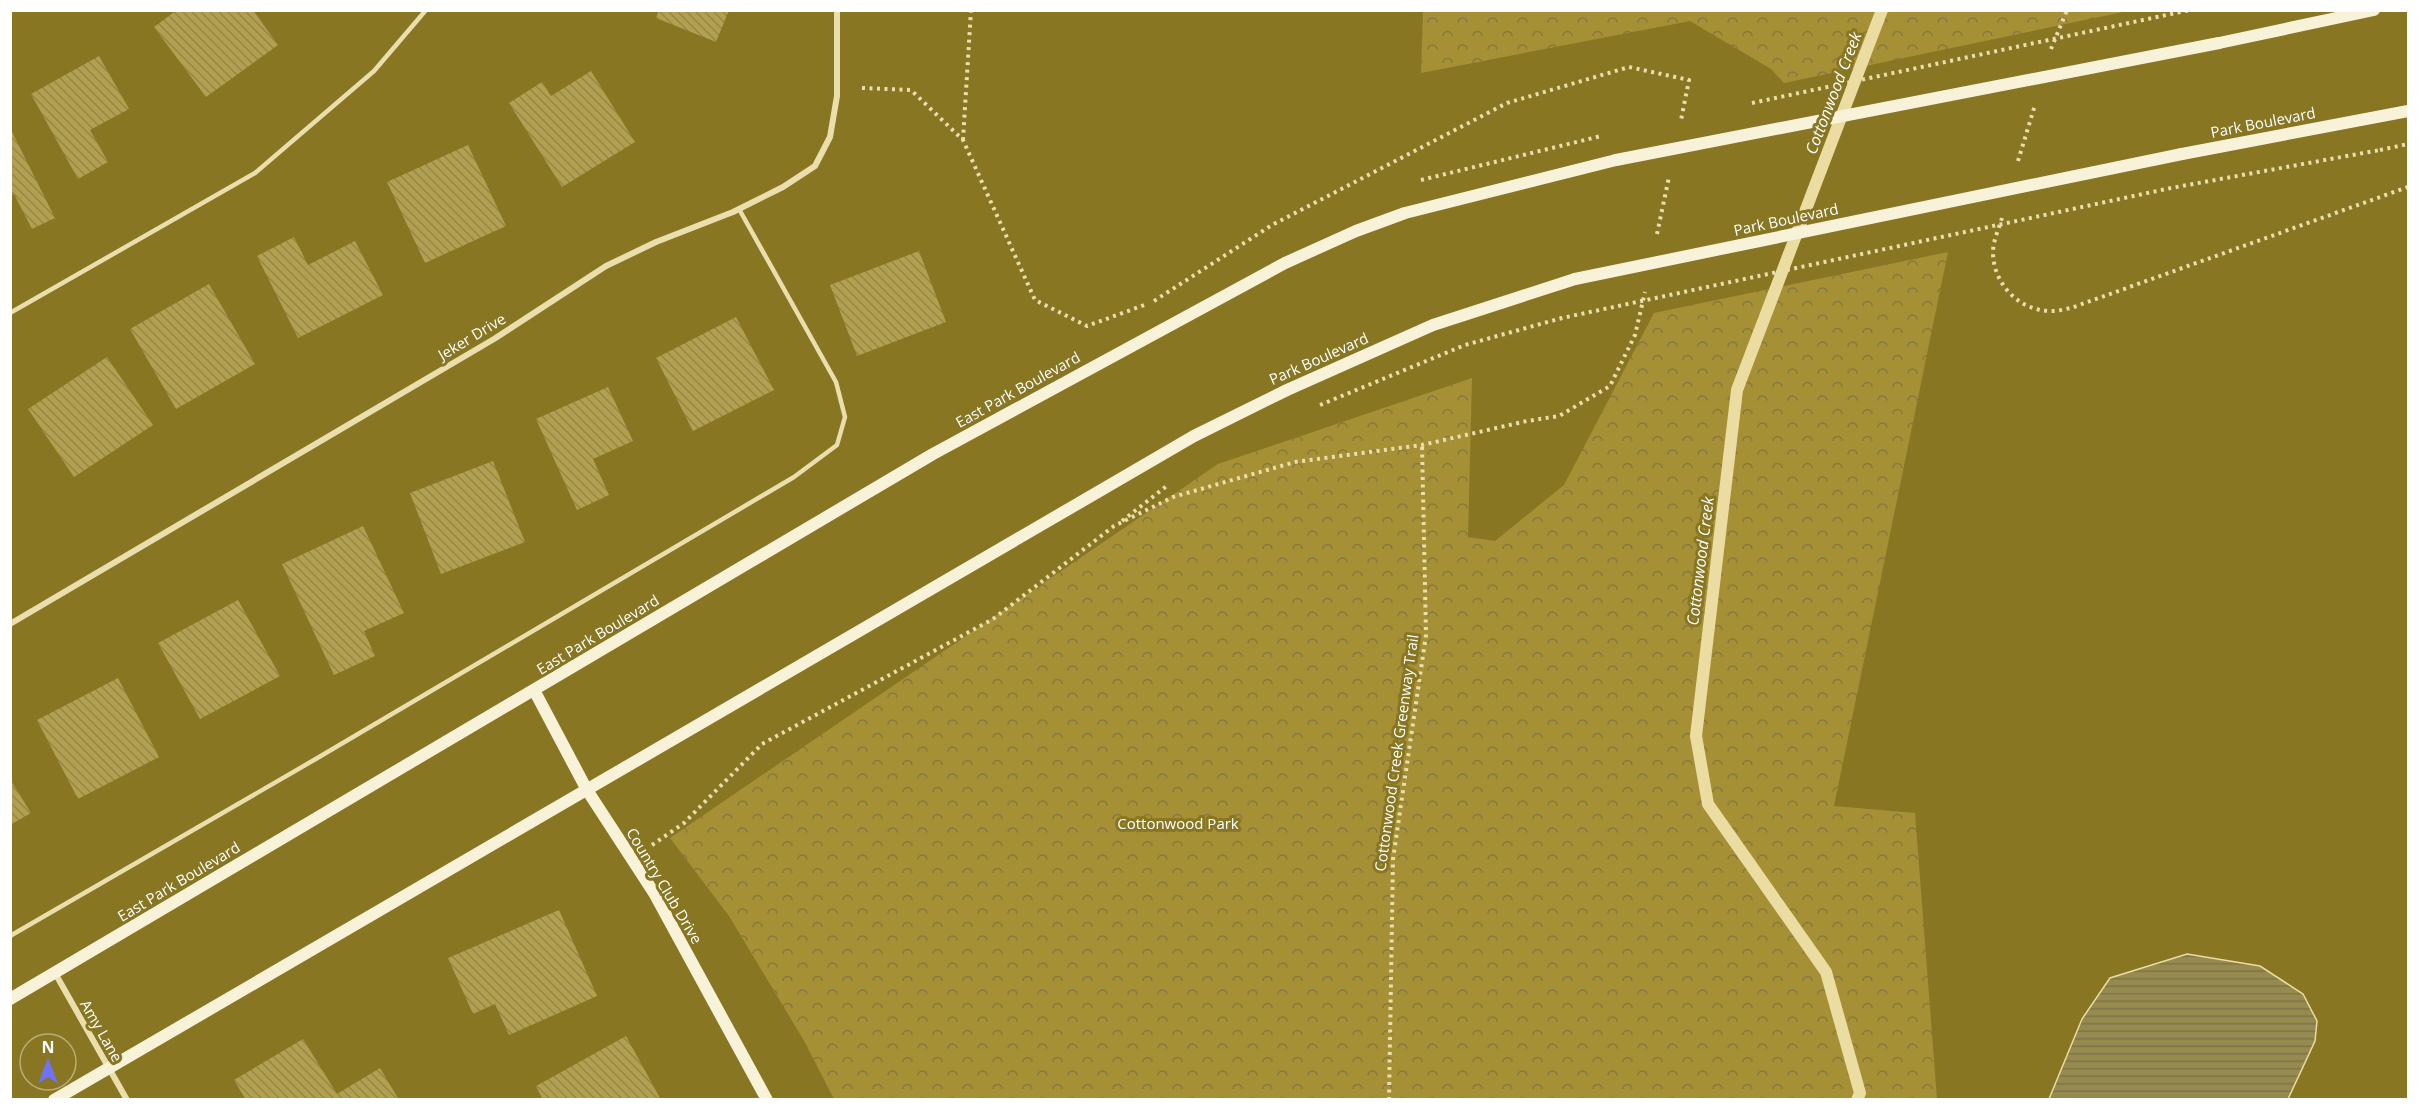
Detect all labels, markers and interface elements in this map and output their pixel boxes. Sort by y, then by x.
water label: Cottonwood Creek [1800,27,1867,157]
street label: Park Boulevard [2209,102,2317,142]
street label: Park Boulevard [1732,198,1840,240]
street label: Jeker Drive [432,308,509,365]
street label: Park Boulevard [1266,327,1371,389]
street label: East Park Boulevard [952,347,1083,432]
water label: Cottonwood Creek [1681,494,1719,627]
street label: East Park Boulevard [533,590,662,679]
street label: Cottonwood Creek Greenway Trail [1369,633,1423,873]
park label: Cottonwood Park [1117,813,1239,833]
street label: Country Club Drive [622,824,707,947]
street label: East Park Boulevard [114,837,243,926]
street label: Amy Lane [76,996,128,1065]
north arrow [18,1032,78,1092]
text: N [41,1036,55,1058]

